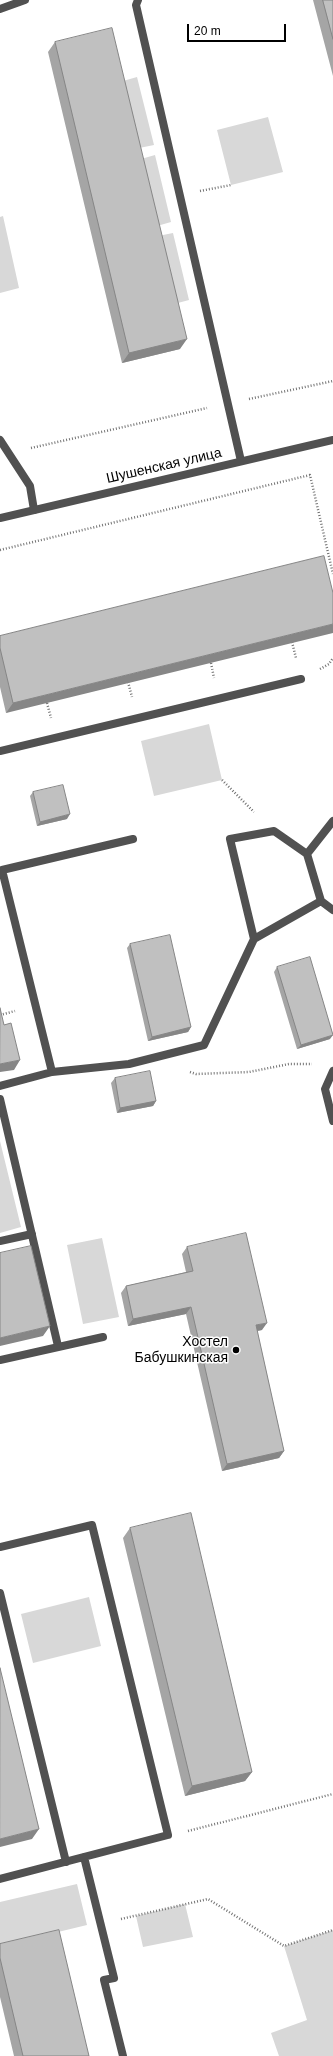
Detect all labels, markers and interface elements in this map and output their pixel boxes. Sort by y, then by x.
scale bar [189,16,288,42]
text: 20 m [194,24,221,38]
street label: Шушенская улица [105,445,223,487]
place label: Хостел Бабушкинская [135,1334,228,1366]
marker: Хостел Бабушкинская [231,1345,241,1355]

